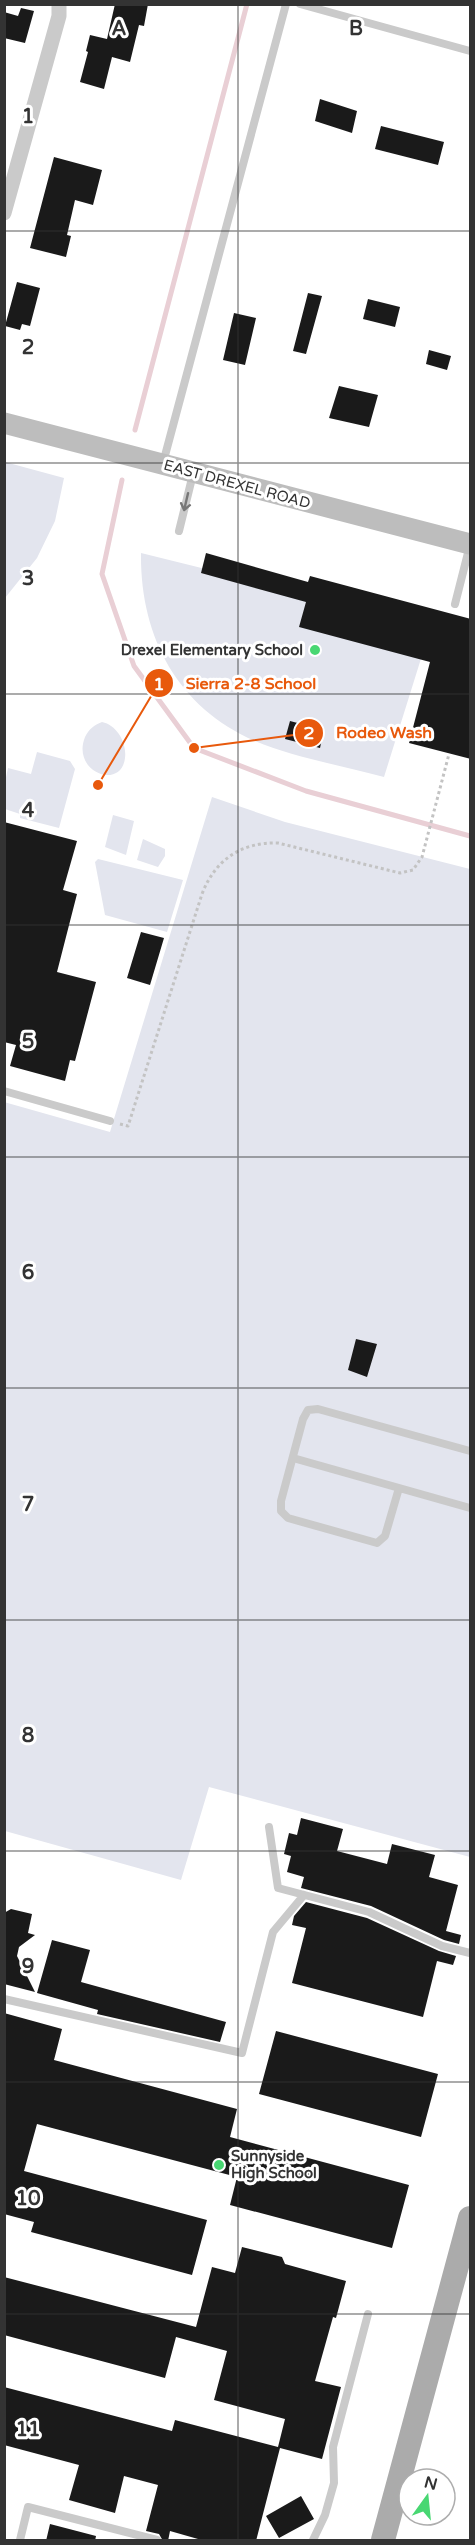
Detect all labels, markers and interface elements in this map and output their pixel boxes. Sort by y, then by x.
text: A [112,17,127,41]
text: B [349,17,363,41]
text: 1 [22,105,34,129]
text: 2 [22,336,34,360]
street label: EAST DREXEL ROAD [162,456,312,512]
one-way arrow [180,492,192,511]
text: 3 [22,567,34,591]
place label: Drexel Elementary School [121,641,303,660]
marker: Drexel Elementary School [308,643,322,657]
callout: Sierra 2-8 School [144,666,328,700]
text: 1 [153,673,165,695]
text: Sierra 2-8 School [186,674,316,694]
callout: Rodeo Wash [294,716,444,750]
text: 2 [303,722,315,744]
text: Rodeo Wash [336,723,432,743]
text: 4 [22,799,35,823]
text: 5 [22,1030,34,1054]
text: 6 [22,1261,34,1285]
text: 7 [22,1493,34,1517]
text: 8 [22,1724,34,1748]
text: 9 [22,1955,34,1979]
place label: Sunnyside High School [231,2147,317,2183]
marker: Sunnyside High School [212,2158,226,2172]
text: 10 [15,2187,41,2211]
text: 11 [15,2418,41,2442]
north arrow [397,2467,457,2527]
text: N [422,2472,439,2495]

